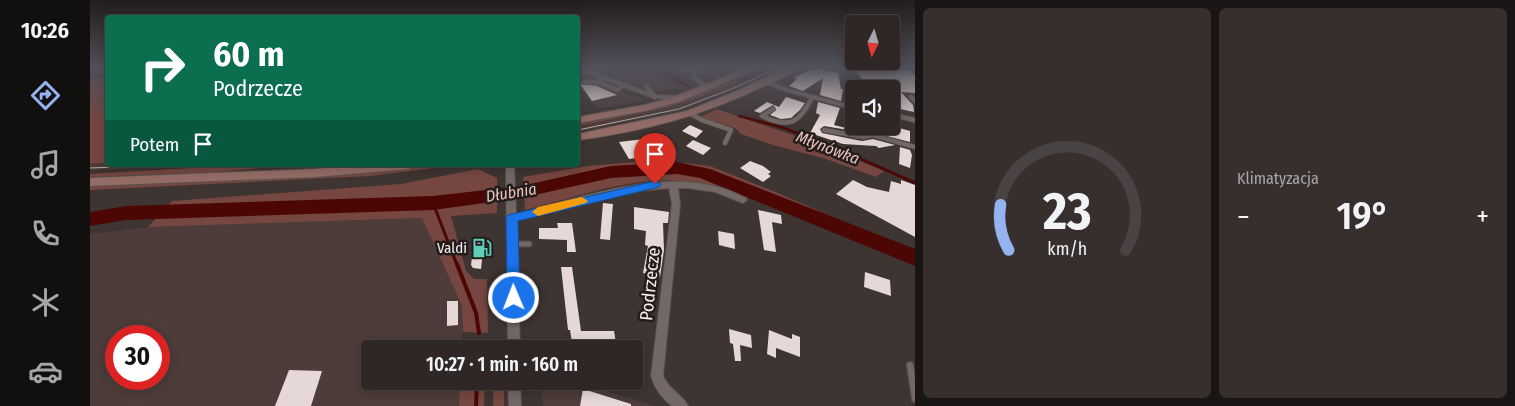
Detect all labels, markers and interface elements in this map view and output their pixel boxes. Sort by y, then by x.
north arrow [845,15,900,70]
map controls [845,15,900,135]
text: 10:26 [21,17,69,44]
text: 60 m [213,33,284,75]
icon: right [130,35,195,100]
text: Podrzecze [213,75,303,102]
icon: directions [28,78,63,113]
button: sound [845,80,900,135]
water label: Młynówka [794,127,862,168]
icon: arrive [189,130,217,158]
text: Potem [130,133,179,156]
pin [634,133,676,184]
icon: arrive [641,140,669,168]
icon: music [28,147,63,182]
text: Klimatyzacja [1237,169,1319,188]
water label: Dłubnia [484,179,538,206]
text: 23 [1042,180,1091,243]
text: 19° [1336,193,1389,239]
text: − [1237,200,1250,233]
text: + [1476,200,1489,233]
icon: phone [28,216,63,251]
fuel station icon: Valdi [471,237,493,259]
text: km/h [1047,238,1087,260]
place label: Valdi [437,239,467,257]
street label: Podrzecze [635,246,665,322]
position arrow [487,271,539,323]
icon: climate [28,285,63,320]
speed limit sign: 30 [105,325,170,390]
text: 10:27 · 1 min · 160 m [426,353,578,376]
icon: car [28,354,63,389]

